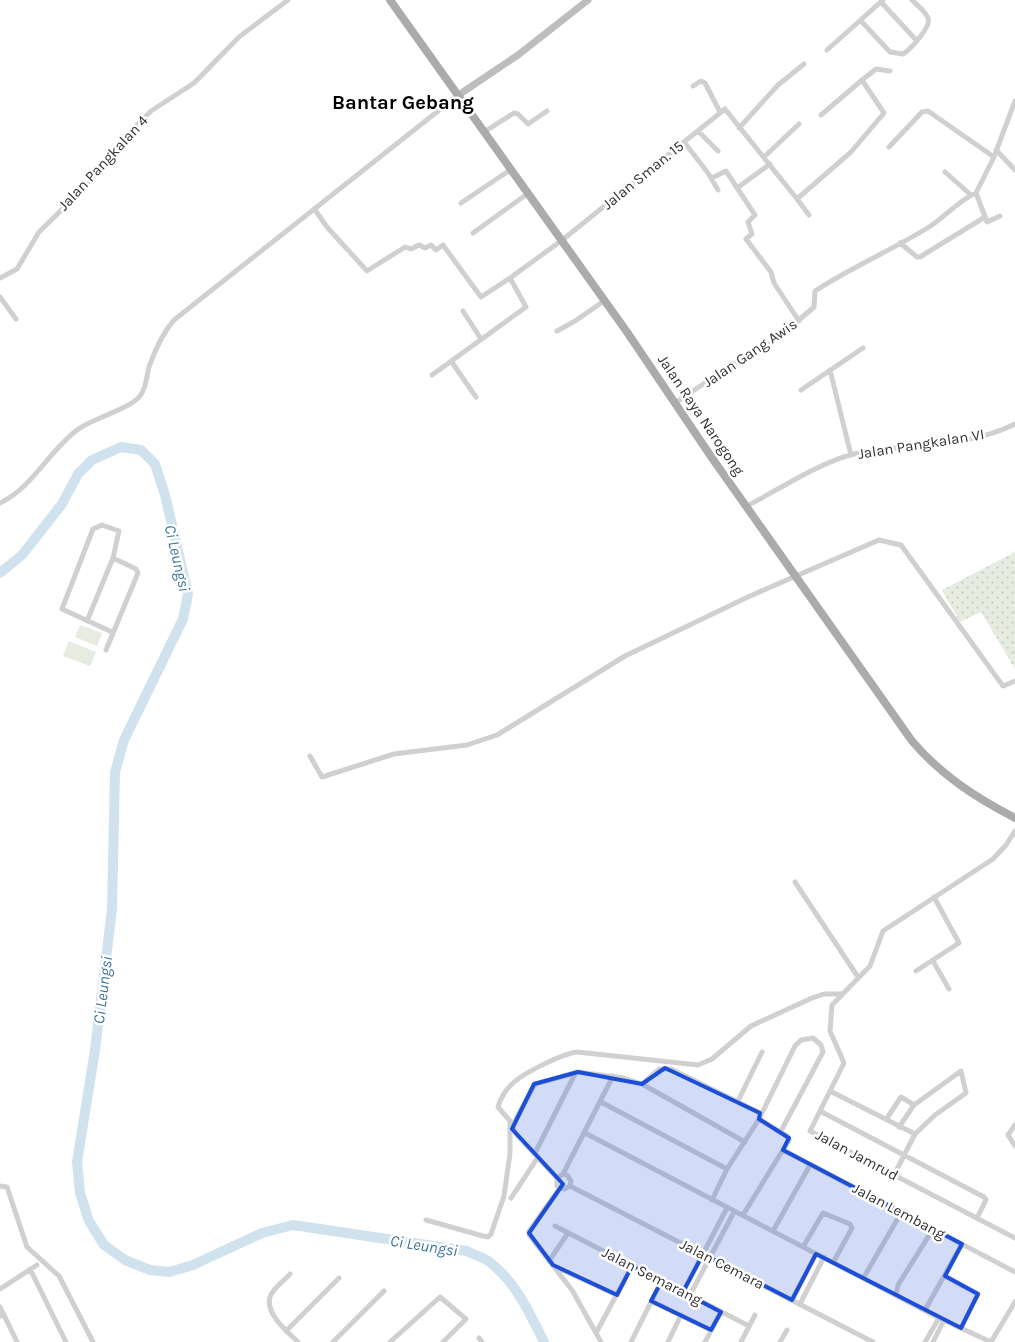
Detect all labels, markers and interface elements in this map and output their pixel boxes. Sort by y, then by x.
district label: Bantar Gebang [332,91,474,114]
street label: Jalan Pangkalan 4 [54,111,152,214]
street label: Jalan Sman. 15 [599,137,687,213]
street label: Jalan Gang Awis [699,315,801,391]
street label: Jalan Raya Narogong [654,351,748,479]
street label: Jalan Pangkalan VI [856,425,986,463]
water label: Ci Leungsi [161,523,194,593]
water label: Ci Leungsi [89,955,116,1025]
street label: Jalan Jamrud [813,1126,901,1184]
street label: Jalan Lembang [849,1179,949,1243]
water label: Ci Leungsi [389,1231,459,1260]
street label: Jalan Cemara [677,1235,767,1293]
street label: Jalan Semarang [599,1243,705,1309]

